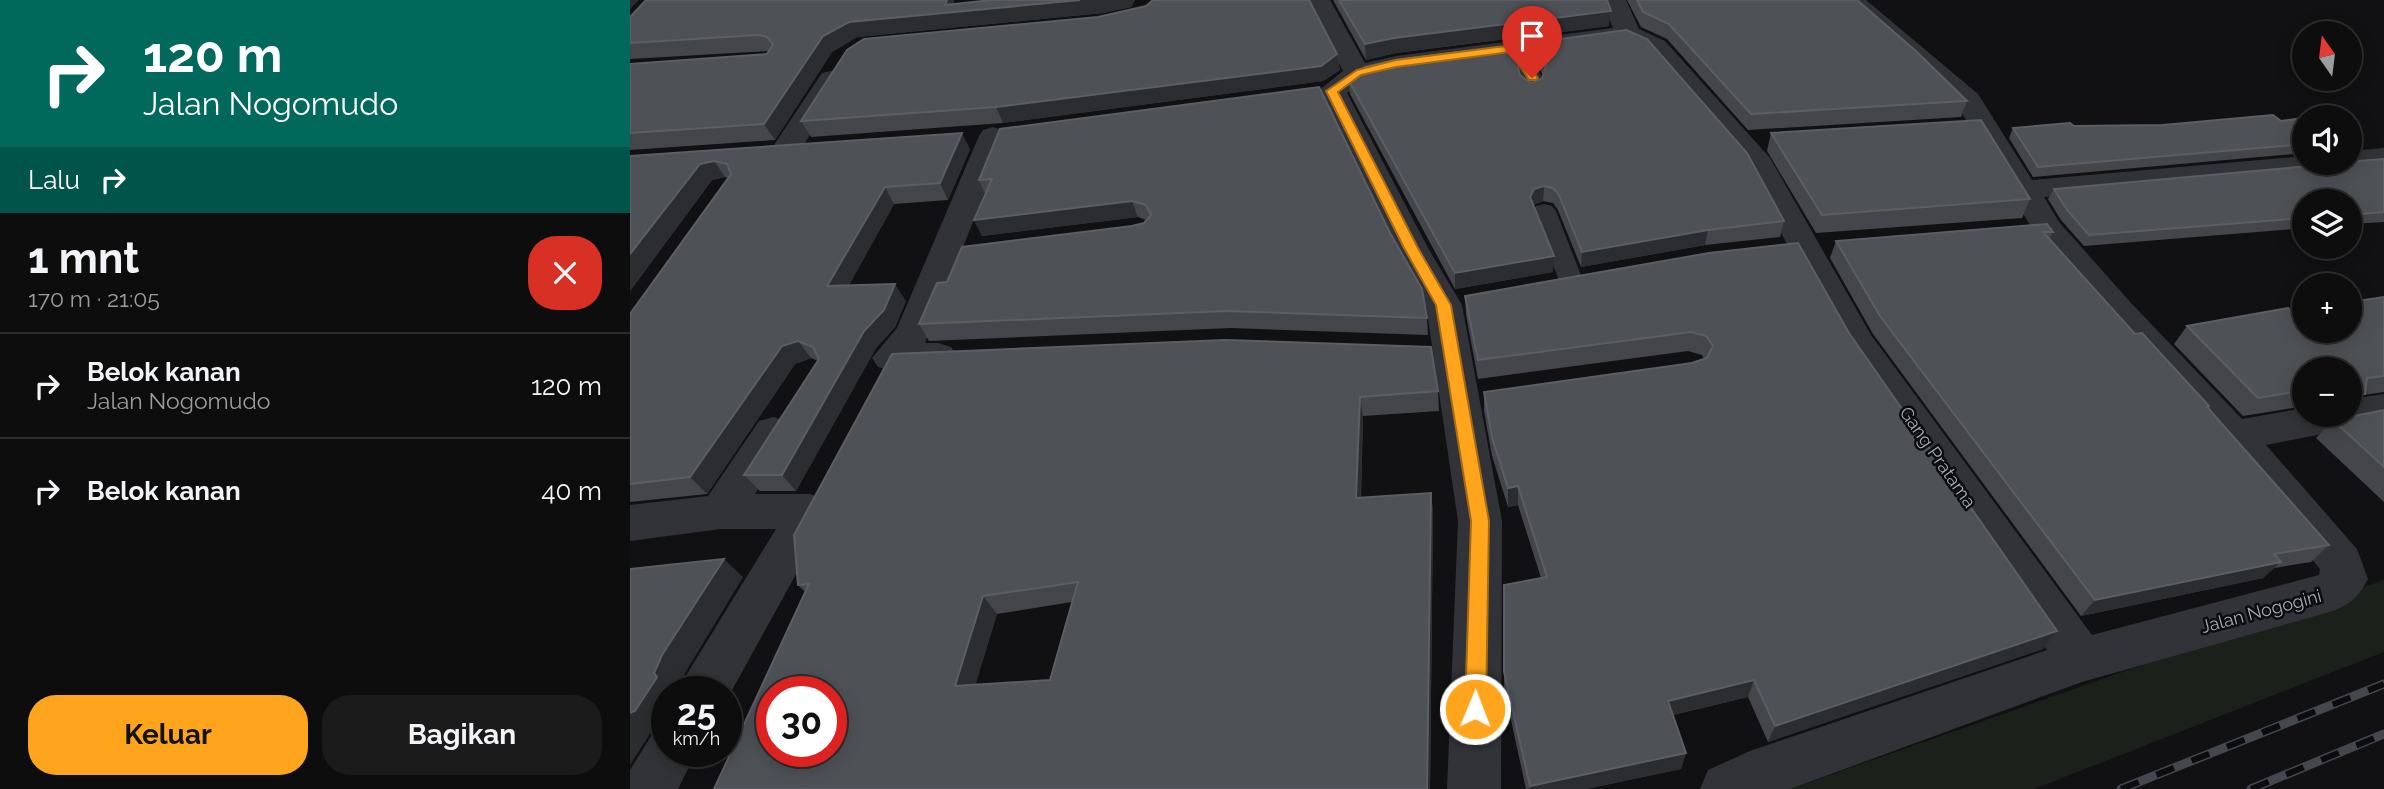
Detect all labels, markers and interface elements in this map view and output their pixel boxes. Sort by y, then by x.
pin [1502,6,1562,78]
icon: arrive [1513,17,1551,55]
north arrow [2292,21,2362,91]
map controls [2292,21,2362,427]
text: 120 m [143,26,282,83]
icon: right [28,28,119,119]
text: Jalan Nogomudo [143,85,398,122]
button: sound [2292,105,2362,175]
icon: right [94,161,132,199]
text: Lalu [28,165,80,195]
button: layers [2292,189,2362,259]
text: 1 mnt [28,234,139,283]
button: close [528,236,602,310]
button: + [2292,273,2362,343]
text: 170 m · 21:05 [28,285,160,312]
text: Belok kanan [87,357,241,387]
button: − [2292,357,2362,427]
icon: right [28,367,66,405]
text: 120 m [531,371,602,401]
text: Jalan Nogomudo [87,387,270,414]
street label: Gang Pratama [1895,403,1981,511]
icon: right [28,472,66,510]
text: Belok kanan [87,476,241,506]
text: 40 m [541,476,602,506]
street label: Jalan Nogogini [2198,585,2324,637]
position arrow [1438,672,1512,746]
speed limit sign: 30 [756,676,847,767]
text: 25 [677,692,716,733]
button: Keluar [28,695,308,775]
button: Bagikan [322,695,602,775]
text: km/h [673,728,720,749]

